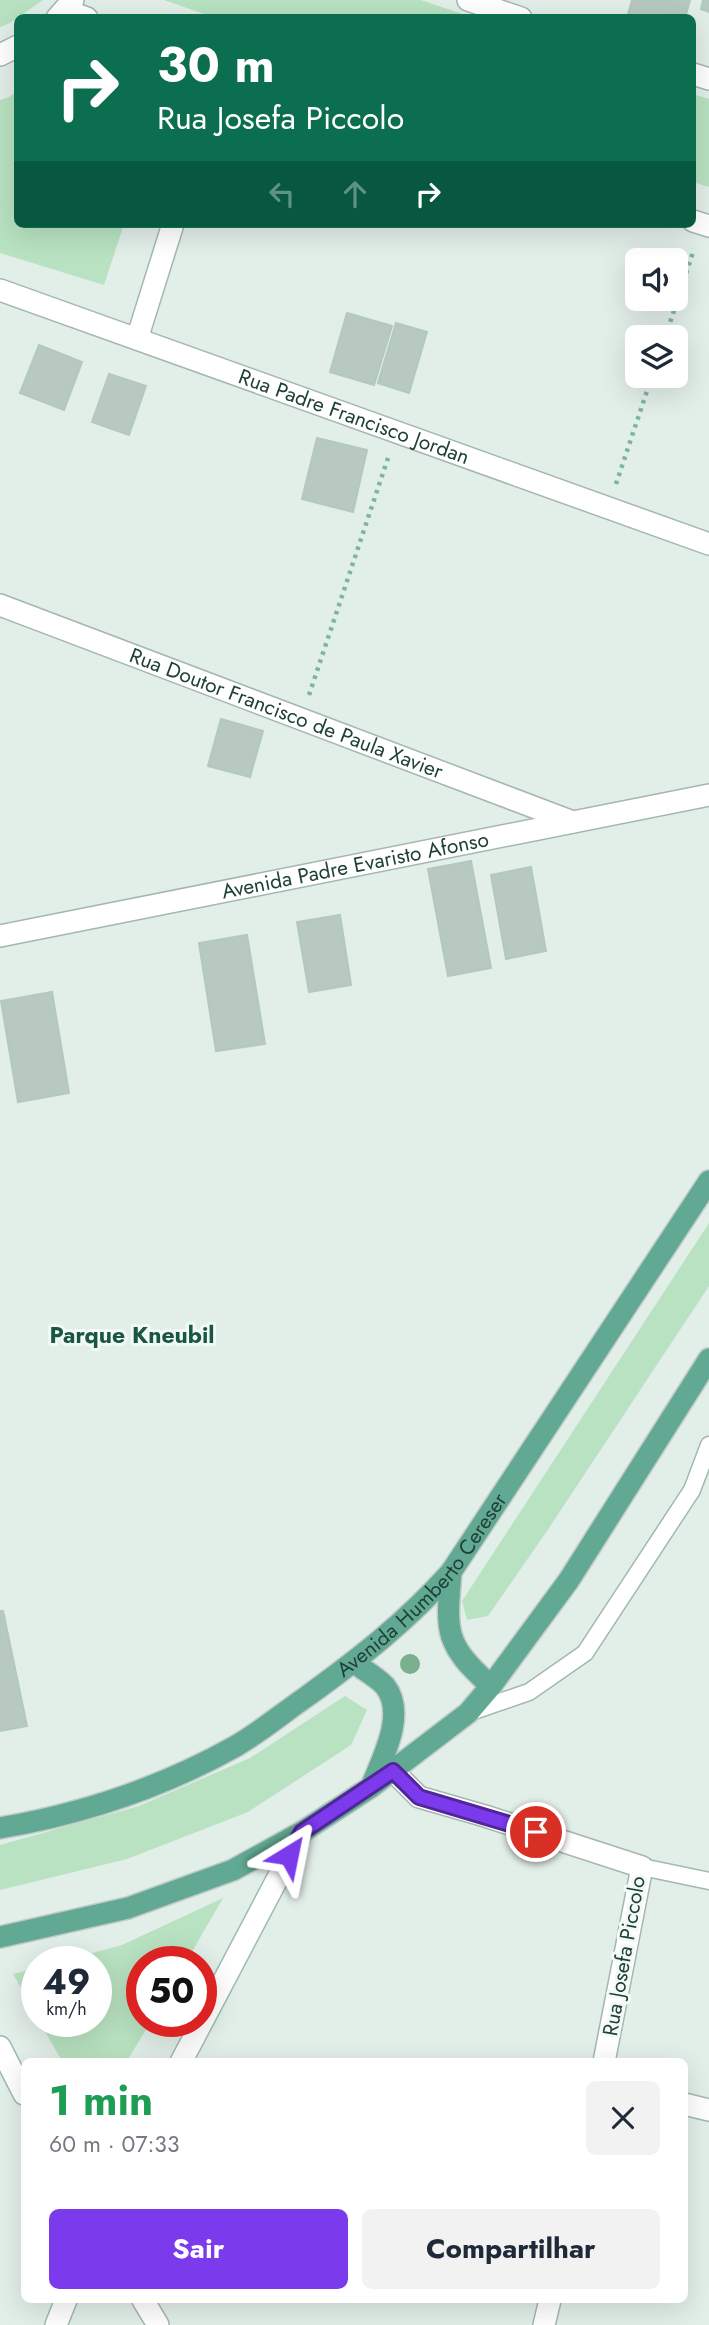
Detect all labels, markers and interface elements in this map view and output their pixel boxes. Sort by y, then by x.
text: 30 m [157,30,275,100]
icon: right [42,42,133,133]
text: Rua Josefa Piccolo [157,95,404,141]
icon: left [263,175,301,213]
icon: ahead [336,175,374,213]
icon: right [409,175,447,213]
map controls [625,248,688,388]
button: sound [625,248,688,311]
button: layers [625,325,688,388]
street label: Rua Padre Francisco Jordan [234,362,474,472]
street label: Rua Doutor Francisco de Paula Xavier [125,640,448,787]
street label: Avenida Padre Evaristo Afonso [219,824,491,907]
district label: Parque Kneubil [49,1318,215,1352]
street label: Avenida Humberto Cereser [330,1486,514,1684]
pin [506,1802,566,1862]
icon: arrive [517,1813,555,1851]
position arrow [252,1818,326,1892]
street label: Rua Josefa Piccolo [595,1874,653,2038]
speed limit sign: 50 [126,1946,217,2037]
text: 49 [43,1957,90,2007]
text: km/h [46,1996,87,2022]
text: 1 min [49,2070,153,2131]
button: close [586,2081,660,2155]
text: 60 m · 07:33 [49,2127,179,2161]
button: Sair [49,2209,348,2289]
button: Compartilhar [362,2209,660,2289]

